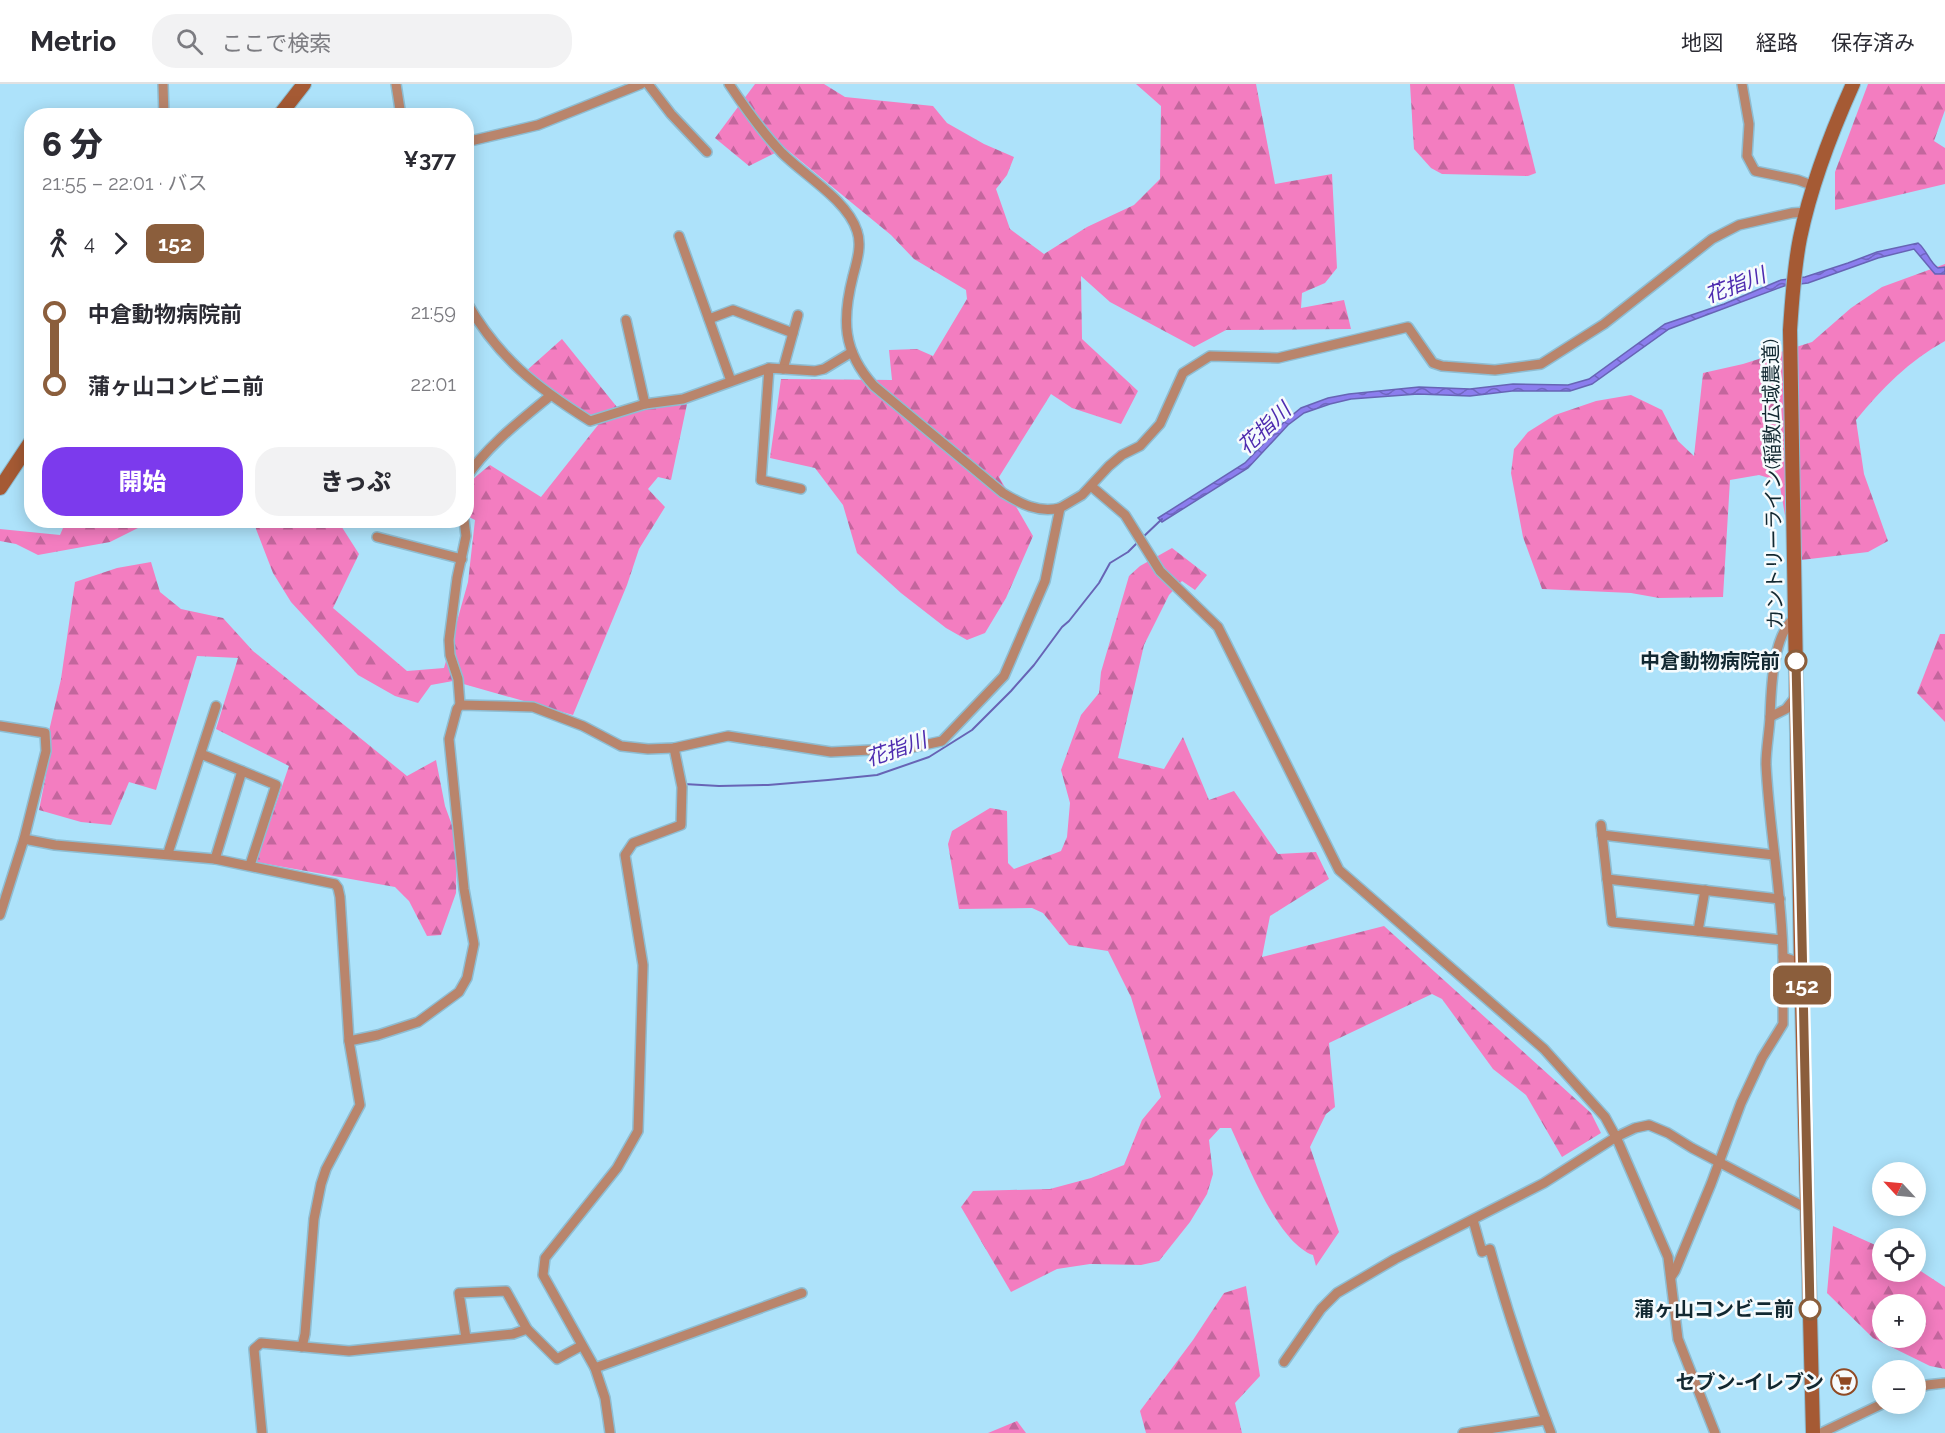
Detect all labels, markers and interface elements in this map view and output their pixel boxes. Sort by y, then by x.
search box [152,14,572,68]
text: Metrio [30,25,116,58]
icon: search [173,25,206,58]
text: ここで検索 [221,30,331,56]
text: 地図 [1681,30,1723,55]
text: 経路 [1756,30,1798,55]
text: 保存済み [1831,30,1915,55]
text: 6 分 [42,125,103,164]
text: ¥377 [403,146,456,172]
text: 21:55 – 22:01 · バス [42,171,208,195]
icon: walk [42,227,75,260]
icon: forward [104,227,137,260]
text: 4 [84,231,95,255]
text: 152 [158,231,192,256]
water label: 花指川 [1701,261,1771,308]
text: 21:59 [411,300,456,324]
text: 中倉動物病院前 [88,301,242,327]
street label: カントリーライン(稲敷広域農道) [1758,338,1788,630]
text: 22:01 [411,372,456,396]
text: 蒲ヶ山コンビニ前 [88,373,264,399]
water label: 花指川 [1232,396,1297,459]
button: 開始 [42,447,243,516]
button: きっぷ [255,447,456,516]
place label: 中倉動物病院前 [1640,649,1780,673]
marker: 中倉動物病院前 [1785,650,1807,672]
water label: 花指川 [862,726,932,771]
line badge: 152 [1768,966,1836,1004]
text: 152 [1785,973,1819,998]
north arrow [1872,1162,1926,1216]
map controls [1872,1162,1926,1414]
button: locate [1872,1228,1926,1282]
button: + [1872,1294,1926,1348]
place label: 蒲ヶ山コンビニ前 [1634,1297,1794,1321]
marker: 蒲ヶ山コンビニ前 [1799,1298,1821,1320]
button: − [1872,1360,1926,1414]
supermarket icon: セブン-イレブン [1829,1367,1859,1397]
place label: セブン-イレブン [1676,1370,1824,1394]

